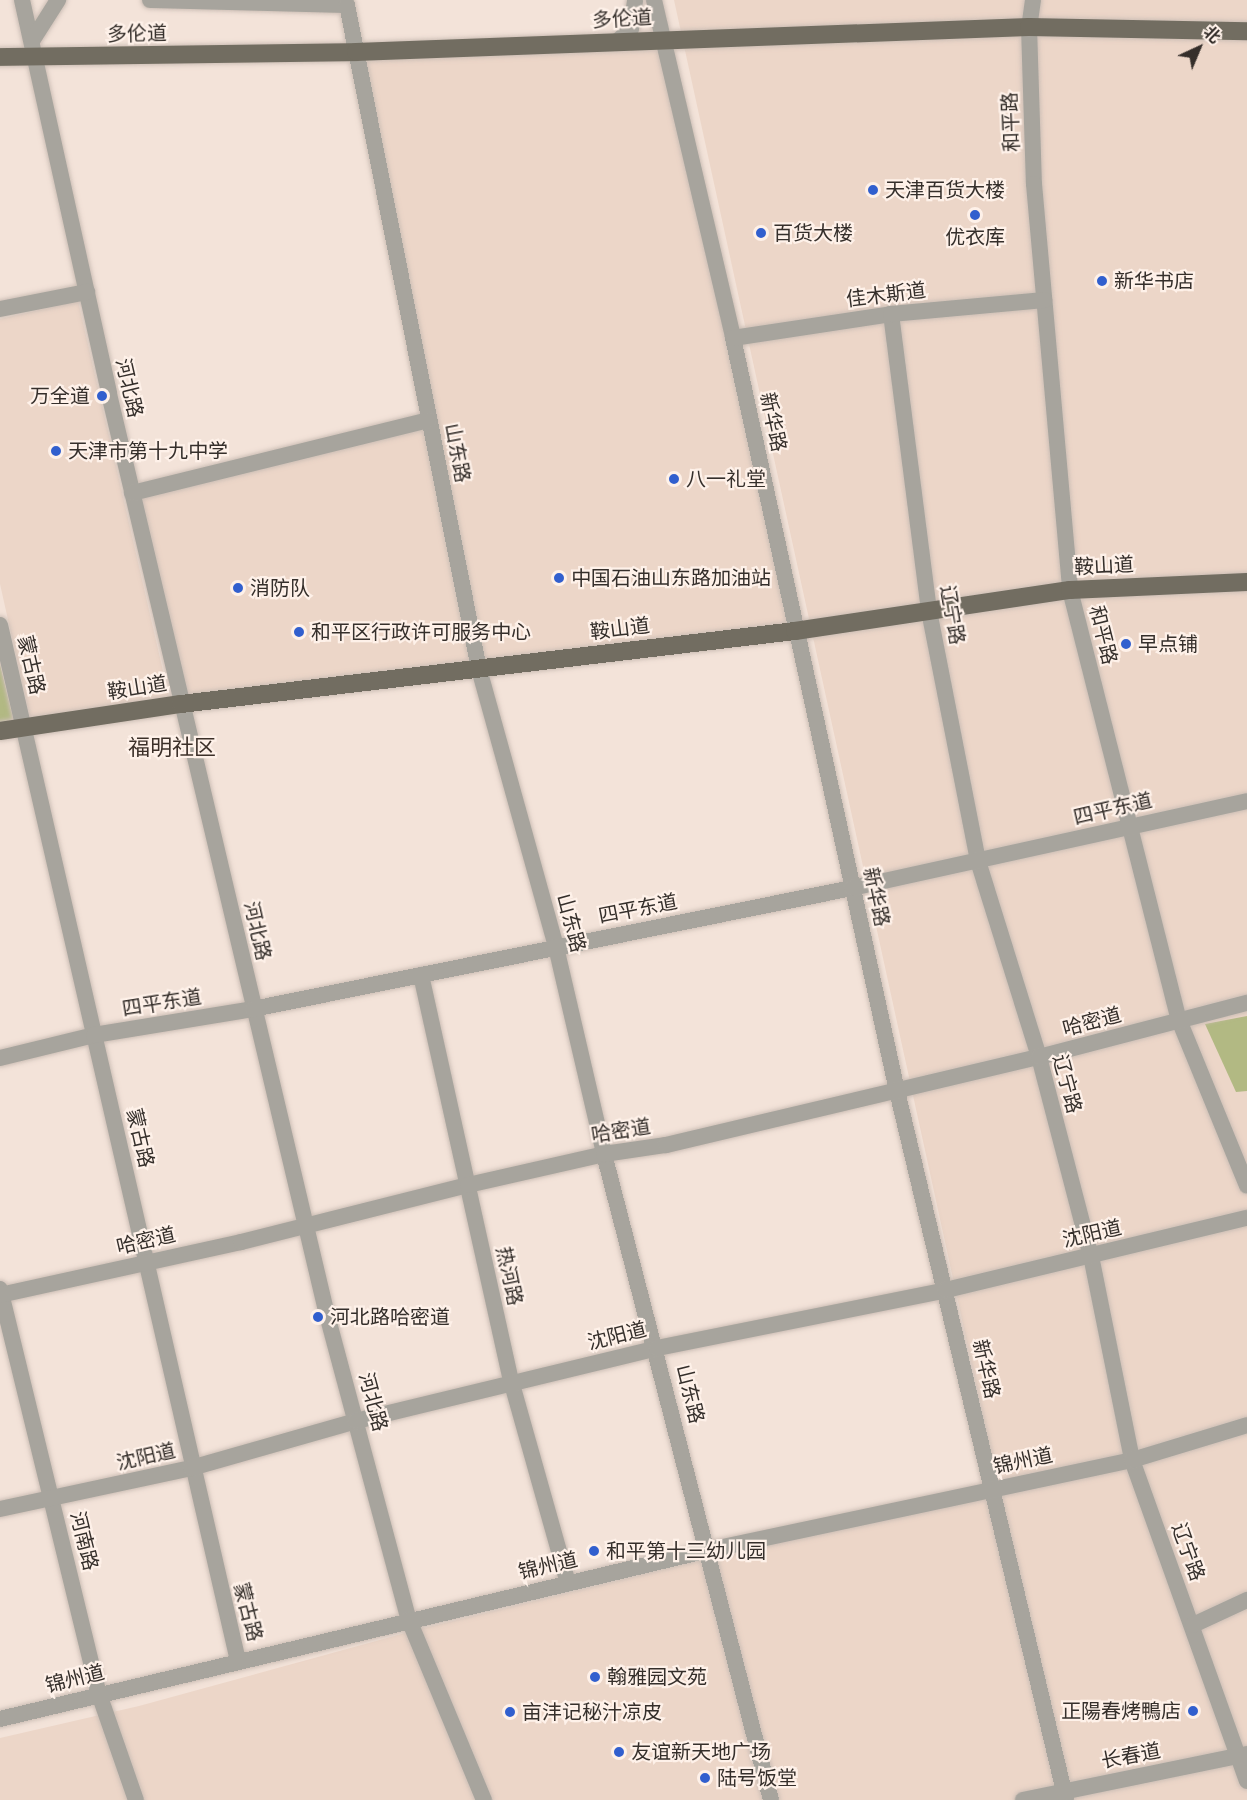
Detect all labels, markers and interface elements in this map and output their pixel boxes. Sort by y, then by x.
street label: 多伦道 [591,5,653,33]
north arrow [1169,18,1229,78]
street label: 多伦道 [107,21,167,47]
text: 北 [1199,22,1224,47]
street label: 和平路 [998,92,1024,152]
place label: 天津百货大楼 [885,178,1005,202]
marker: 天津百货大楼 [866,183,880,197]
marker: 优衣库 [968,208,982,222]
place label: 百货大楼 [773,221,853,245]
place label: 优衣库 [945,225,1005,249]
marker: 百货大楼 [754,226,768,240]
place label: 新华书店 [1114,269,1194,293]
marker: 新华书店 [1095,274,1109,288]
street label: 佳木斯道 [845,278,927,312]
street label: 河北路 [111,356,147,420]
place label: 万全道 [30,384,90,408]
marker: 万全道 [95,389,109,403]
street label: 新华路 [755,390,791,454]
street label: 山东路 [439,421,475,485]
place label: 天津市第十九中学 [68,439,228,463]
marker: 天津市第十九中学 [49,444,63,458]
place label: 八一礼堂 [686,467,766,491]
marker: 八一礼堂 [667,472,681,486]
street label: 鞍山道 [1073,552,1135,580]
place label: 中国石油山东路加油站 [571,566,771,590]
marker: 中国石油山东路加油站 [552,571,566,585]
place label: 消防队 [250,576,310,600]
marker: 消防队 [231,581,245,595]
street label: 辽宁路 [935,583,969,647]
street label: 和平路 [1084,603,1122,667]
street label: 鞍山道 [589,613,651,645]
place label: 和平区行政许可服务中心 [311,620,531,644]
marker: 和平区行政许可服务中心 [292,625,306,639]
place label: 早点铺 [1138,632,1198,656]
street label: 蒙古路 [13,633,49,697]
marker: 早点铺 [1119,637,1133,651]
street label: 鞍山道 [105,671,169,705]
district label: 福明社区 [128,736,216,762]
street label: 四平东道 [1071,788,1155,830]
street label: 新华路 [858,865,894,929]
street label: 四平东道 [596,890,680,928]
street label: 山东路 [552,891,590,955]
street label: 河北路 [239,899,275,963]
street label: 四平东道 [121,985,203,1021]
street label: 哈密道 [1060,1003,1124,1041]
street label: 辽宁路 [1048,1052,1086,1116]
street label: 蒙古路 [122,1106,158,1170]
street label: 哈密道 [589,1114,653,1148]
street label: 沈阳道 [1060,1216,1124,1252]
street label: 哈密道 [114,1223,178,1259]
street label: 热河路 [491,1244,527,1308]
place label: 河北路哈密道 [330,1305,450,1329]
marker: 河北路哈密道 [311,1310,325,1324]
street label: 沈阳道 [585,1317,649,1355]
street label: 新华路 [968,1337,1004,1401]
street label: 山东路 [671,1362,709,1426]
street label: 河北路 [354,1370,392,1434]
street label: 沈阳道 [114,1439,178,1475]
street label: 锦州道 [991,1443,1055,1479]
street label: 河南路 [65,1509,103,1573]
street label: 辽宁路 [1166,1520,1210,1584]
place label: 和平第十三幼儿园 [606,1539,766,1563]
marker: 和平第十三幼儿园 [587,1544,601,1558]
street label: 锦州道 [516,1548,580,1584]
street label: 蒙古路 [229,1580,267,1644]
street label: 锦州道 [43,1660,107,1698]
place label: 翰雅园文苑 [607,1665,707,1689]
marker: 翰雅园文苑 [588,1670,602,1684]
place label: 正陽春烤鴨店 [1061,1699,1181,1723]
place label: 亩沣记秘汁凉皮 [522,1700,662,1724]
marker: 正陽春烤鴨店 [1186,1704,1200,1718]
marker: 亩沣记秘汁凉皮 [503,1705,517,1719]
street label: 长春道 [1099,1738,1163,1774]
place label: 友谊新天地广场 [631,1740,771,1764]
marker: 友谊新天地广场 [612,1745,626,1759]
place label: 陆号饭堂 [717,1766,797,1790]
marker: 陆号饭堂 [698,1771,712,1785]

